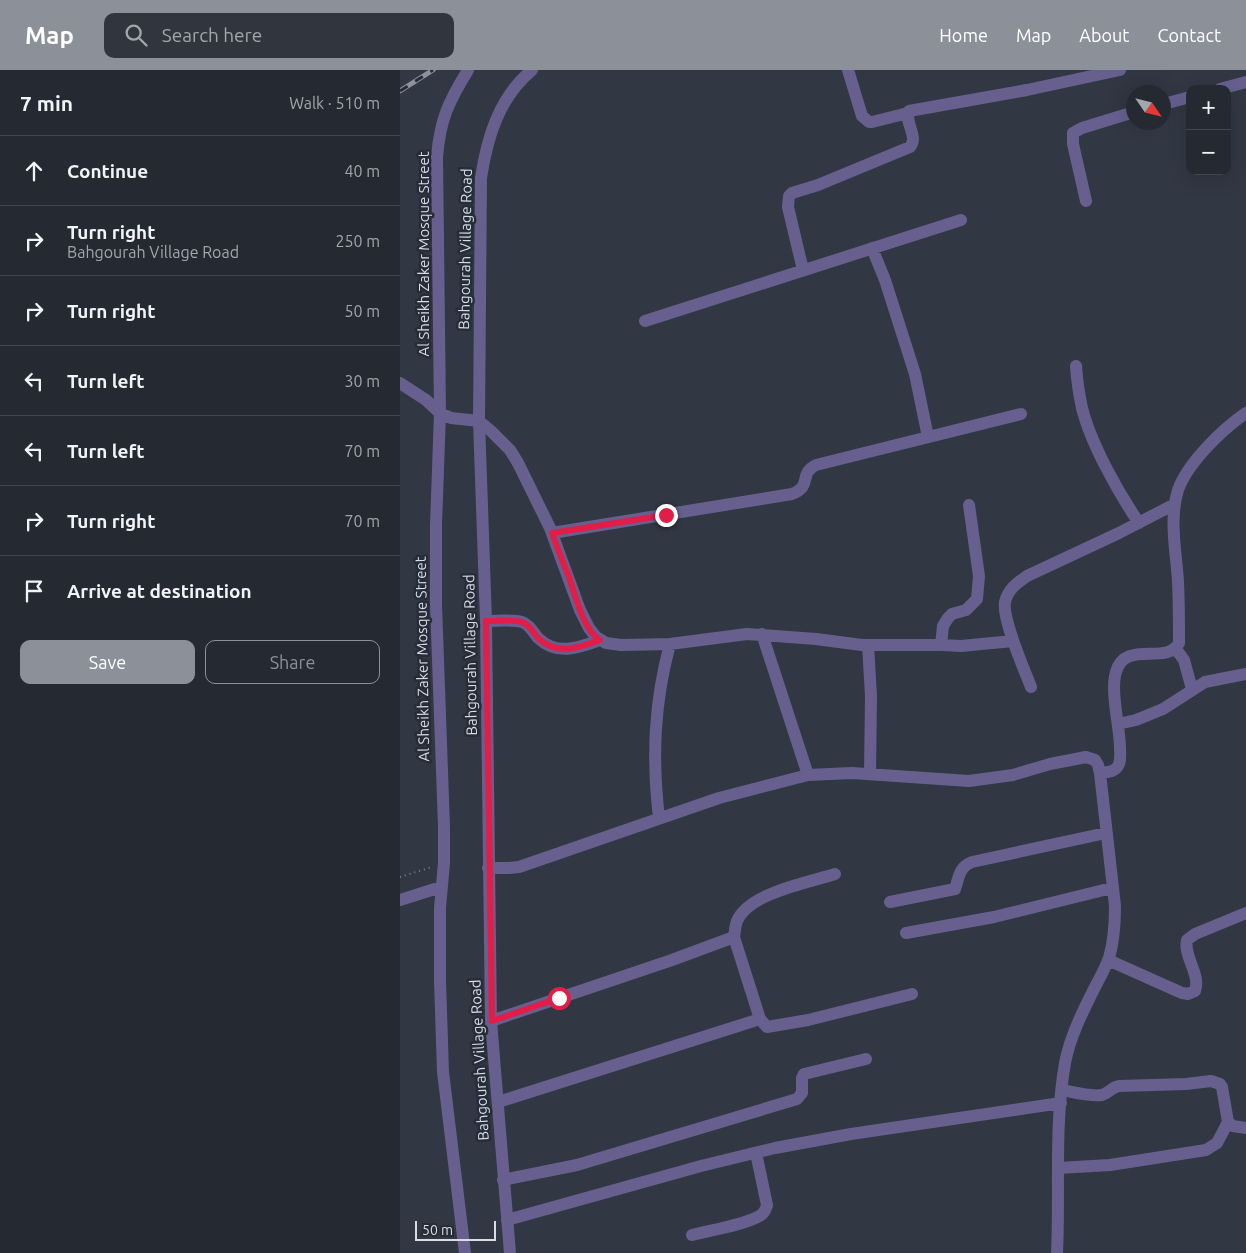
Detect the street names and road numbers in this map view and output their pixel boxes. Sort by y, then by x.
street label: Al Sheikh Zaker Mosque Street [415,151,432,357]
street label: Bahgourah Village Road [455,168,475,330]
street label: Al Sheikh Zaker Mosque Street [412,556,432,762]
street label: Bahgourah Village Road [460,574,480,736]
street label: Bahgourah Village Road [466,979,492,1141]

